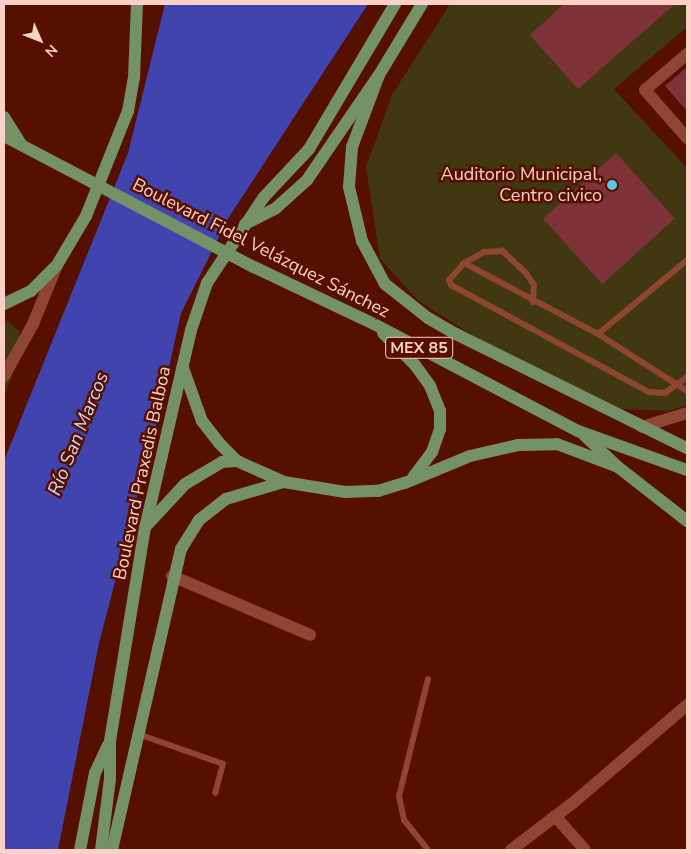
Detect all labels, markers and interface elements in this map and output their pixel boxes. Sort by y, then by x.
north arrow [15,15,65,65]
text: N [41,40,62,61]
place label: Auditorio Municipal, Centro civico [441,164,602,206]
street label: Boulevard Fidel Velázquez Sánchez [129,174,393,322]
marker: Auditorio Municipal, Centro civico [606,179,618,191]
road number: MEX 85 [384,334,454,362]
street label: Boulevard Praxedis Balboa [109,364,175,582]
water label: Río San Marcos [44,369,114,499]

